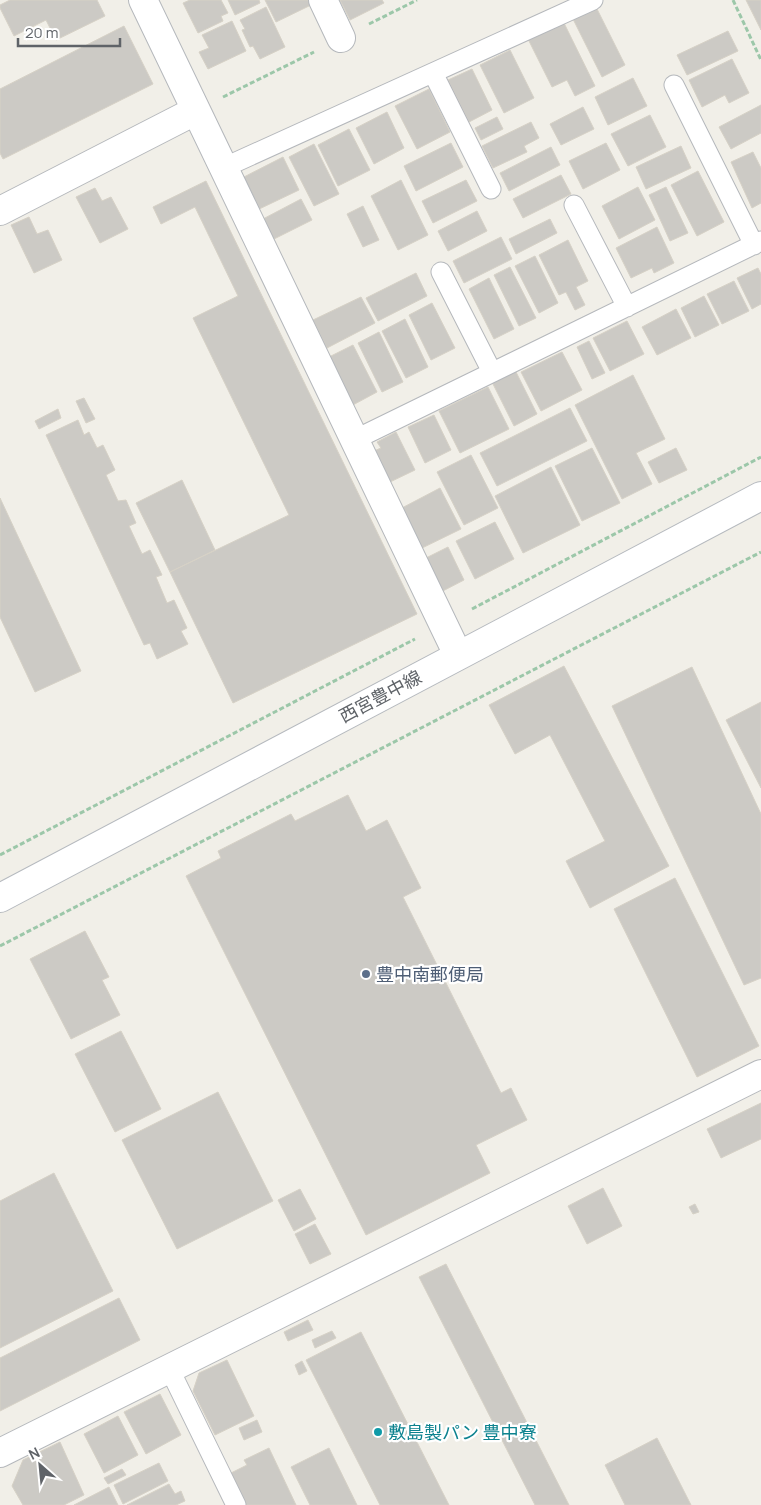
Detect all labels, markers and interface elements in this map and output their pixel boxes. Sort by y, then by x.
scale bar [18,15,120,47]
text: 20 m [25,22,58,43]
street label: 西宮豊中線 [335,664,425,728]
place label: 豊中南郵便局 [376,962,484,986]
marker: 豊中南郵便局 [360,968,372,980]
place label: 敷島製パン 豊中寮 [388,1420,537,1444]
marker: 敷島製パン 豊中寮 [372,1426,384,1438]
north arrow [15,1440,65,1490]
text: N [25,1442,43,1464]

